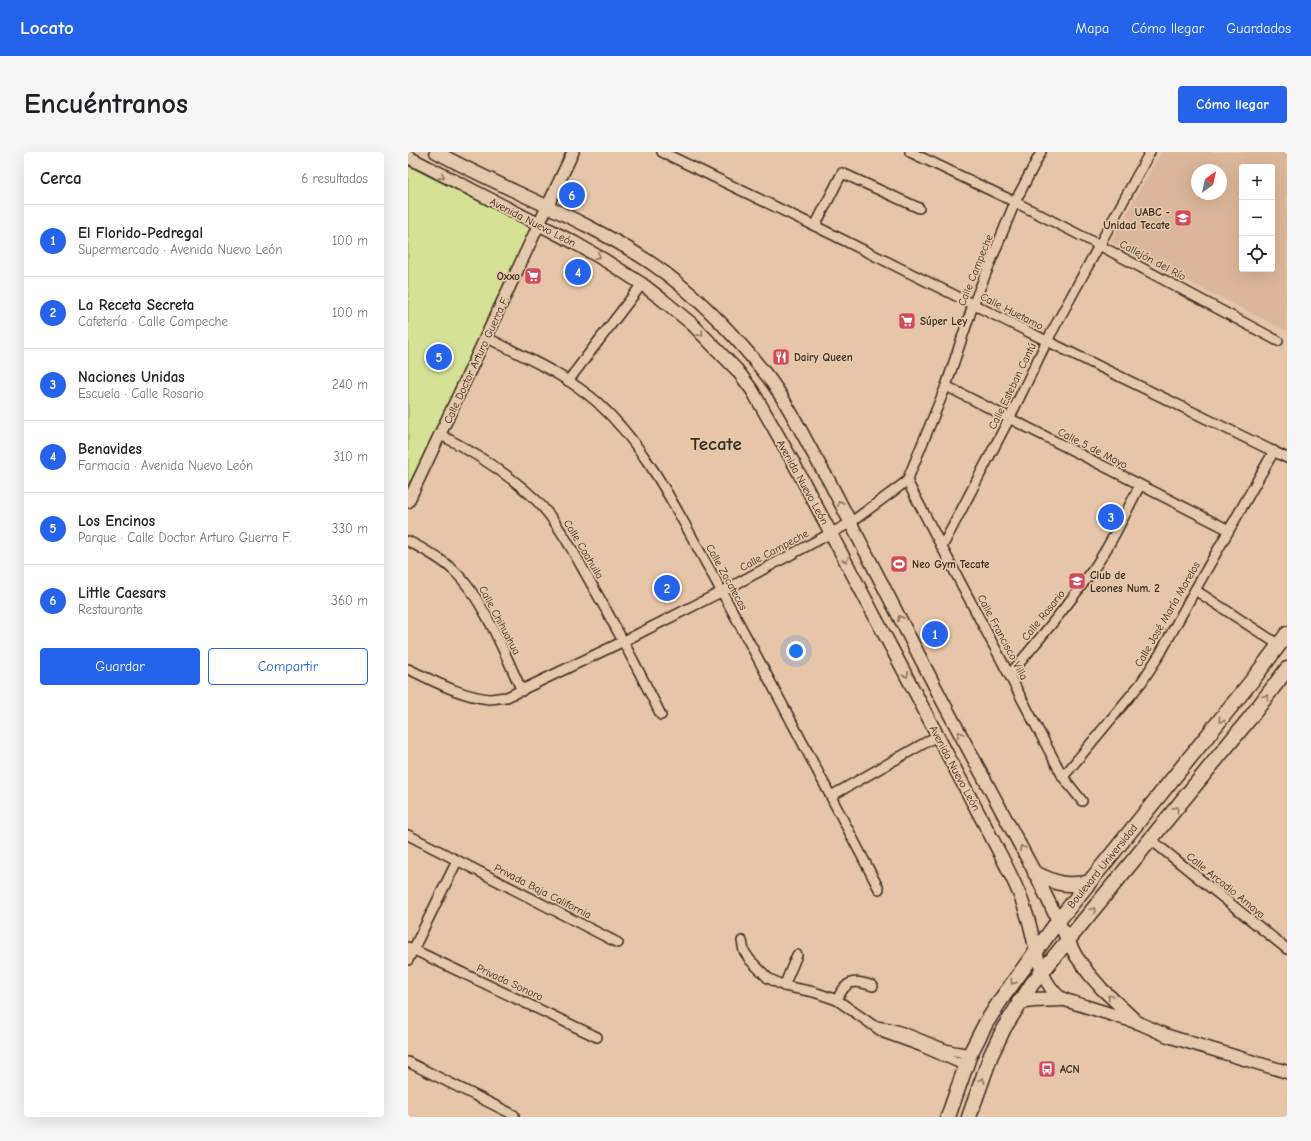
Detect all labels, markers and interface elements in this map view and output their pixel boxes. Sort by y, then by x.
text: Locato [20,17,74,39]
text: Mapa [1076,20,1109,37]
text: Cómo llegar [1131,20,1204,37]
text: Guardados [1226,20,1291,37]
button: Cómo llegar [1178,86,1287,123]
text: Encuéntranos [24,88,188,120]
north arrow [1191,164,1227,200]
map controls [1239,164,1275,272]
button: + [1239,164,1275,200]
text: Cerca [40,169,82,188]
text: 6 resultados [301,171,368,186]
one-way arrow [438,171,446,179]
pin: 6 [559,180,585,210]
street label: Avenida Nuevo León [487,195,578,250]
button: − [1239,200,1275,236]
place label: UABC - Unidad Tecate [1103,206,1171,232]
school or university icon: UABC - Unidad Tecate [1173,208,1193,228]
text: El Florido-Pedregal [78,224,203,242]
street label: Calle Campeche [955,232,996,308]
text: 1 [50,233,56,248]
text: 100 m [332,233,368,248]
button: locate [1239,236,1275,272]
street label: Callejón del Río [1117,238,1188,283]
text: Supermercado · Avenida Nuevo León [78,242,282,257]
one-way arrow [594,251,601,259]
pin: 4 [565,257,591,287]
supermarket icon: Oxxo [523,266,543,286]
place label: Oxxo [497,270,520,283]
street label: Calle Huetamo [978,290,1046,333]
street label: Calle Doctor Arturo Guerra F. [441,294,512,426]
text: La Receta Secreta [78,296,194,314]
text: 2 [50,305,56,320]
text: 100 m [332,305,368,320]
supermarket icon: Súper Ley [897,311,917,331]
text: Cafetería · Calle Campeche [78,314,228,329]
place label: Súper Ley [920,315,967,328]
one-way arrow [697,329,704,337]
street label: Calle Esteban Cantú [986,341,1039,432]
pin: 5 [426,342,452,372]
restaurant icon: Dairy Queen [771,347,791,367]
place label: Dairy Queen [794,351,853,364]
text: Naciones Unidas [78,368,185,386]
text: 3 [50,377,56,392]
text: 240 m [332,377,368,392]
text: Escuela · Calle Rosario [78,386,204,401]
street label: Calle 5 de Mayo [1056,425,1130,472]
district label: Tecate [690,433,742,455]
street label: Avenida Nuevo León [774,438,831,527]
text: Benavides [78,440,142,458]
text: 4 [50,449,56,464]
text: 310 m [333,449,368,464]
text: Farmacia · Avenida Nuevo León [78,458,253,473]
one-way arrow [837,500,845,507]
pin: 3 [1098,502,1124,532]
text: Los Encinos [78,512,155,530]
street label: Calle Coahuila [561,517,606,581]
text: 5 [50,521,56,536]
text: 330 m [332,521,368,536]
street label: Calle Campeche [738,527,811,574]
text: Parque · Calle Doctor Arturo Guerra F. [78,530,291,545]
street label: Calle Zacatecas [703,542,750,613]
sports icon: Neo Gym Tecate [889,554,909,574]
one-way arrow [841,556,849,563]
place label: Neo Gym Tecate [912,558,990,571]
street label: Calle José María Morelos [1132,559,1203,669]
place label: Club de Leones Num. 2 [1090,569,1160,595]
school or university icon: Club de Leones Num. 2 [1067,571,1087,591]
pin: 2 [654,573,680,603]
text: Little Caesars [78,584,166,602]
street label: Calle Chihuahua [476,584,523,657]
street label: Calle Rosario [1019,587,1068,643]
street label: Calle Francisco Villa [975,592,1031,682]
text: 6 [50,593,56,608]
text: 360 m [331,593,368,608]
text: Restaurante [78,602,143,617]
one-way arrow [897,615,905,623]
pin: 1 [922,619,948,649]
your location [786,641,806,661]
button: Guardar [40,648,200,685]
button: Compartir [208,648,368,685]
one-way arrow [902,671,909,678]
one-way arrow [1261,694,1269,701]
one-way arrow [1218,715,1225,722]
street label: Avenida Nuevo León [927,723,983,813]
one-way arrow [957,731,964,738]
one-way arrow [1171,806,1178,813]
street label: Boulevard Universidad [1064,821,1140,911]
one-way arrow [1019,845,1027,852]
street label: Calle Arcadio Amaya [1184,850,1268,921]
street label: Privada Baja California [492,861,594,922]
one-way arrow [1089,907,1096,914]
street label: Privada Sonora [474,961,545,1004]
one-way arrow [1011,978,1018,985]
one-way arrow [1107,994,1115,1002]
bus stop icon: ACN [1037,1059,1057,1079]
place label: ACN [1060,1063,1080,1076]
one-way arrow [977,1077,985,1084]

